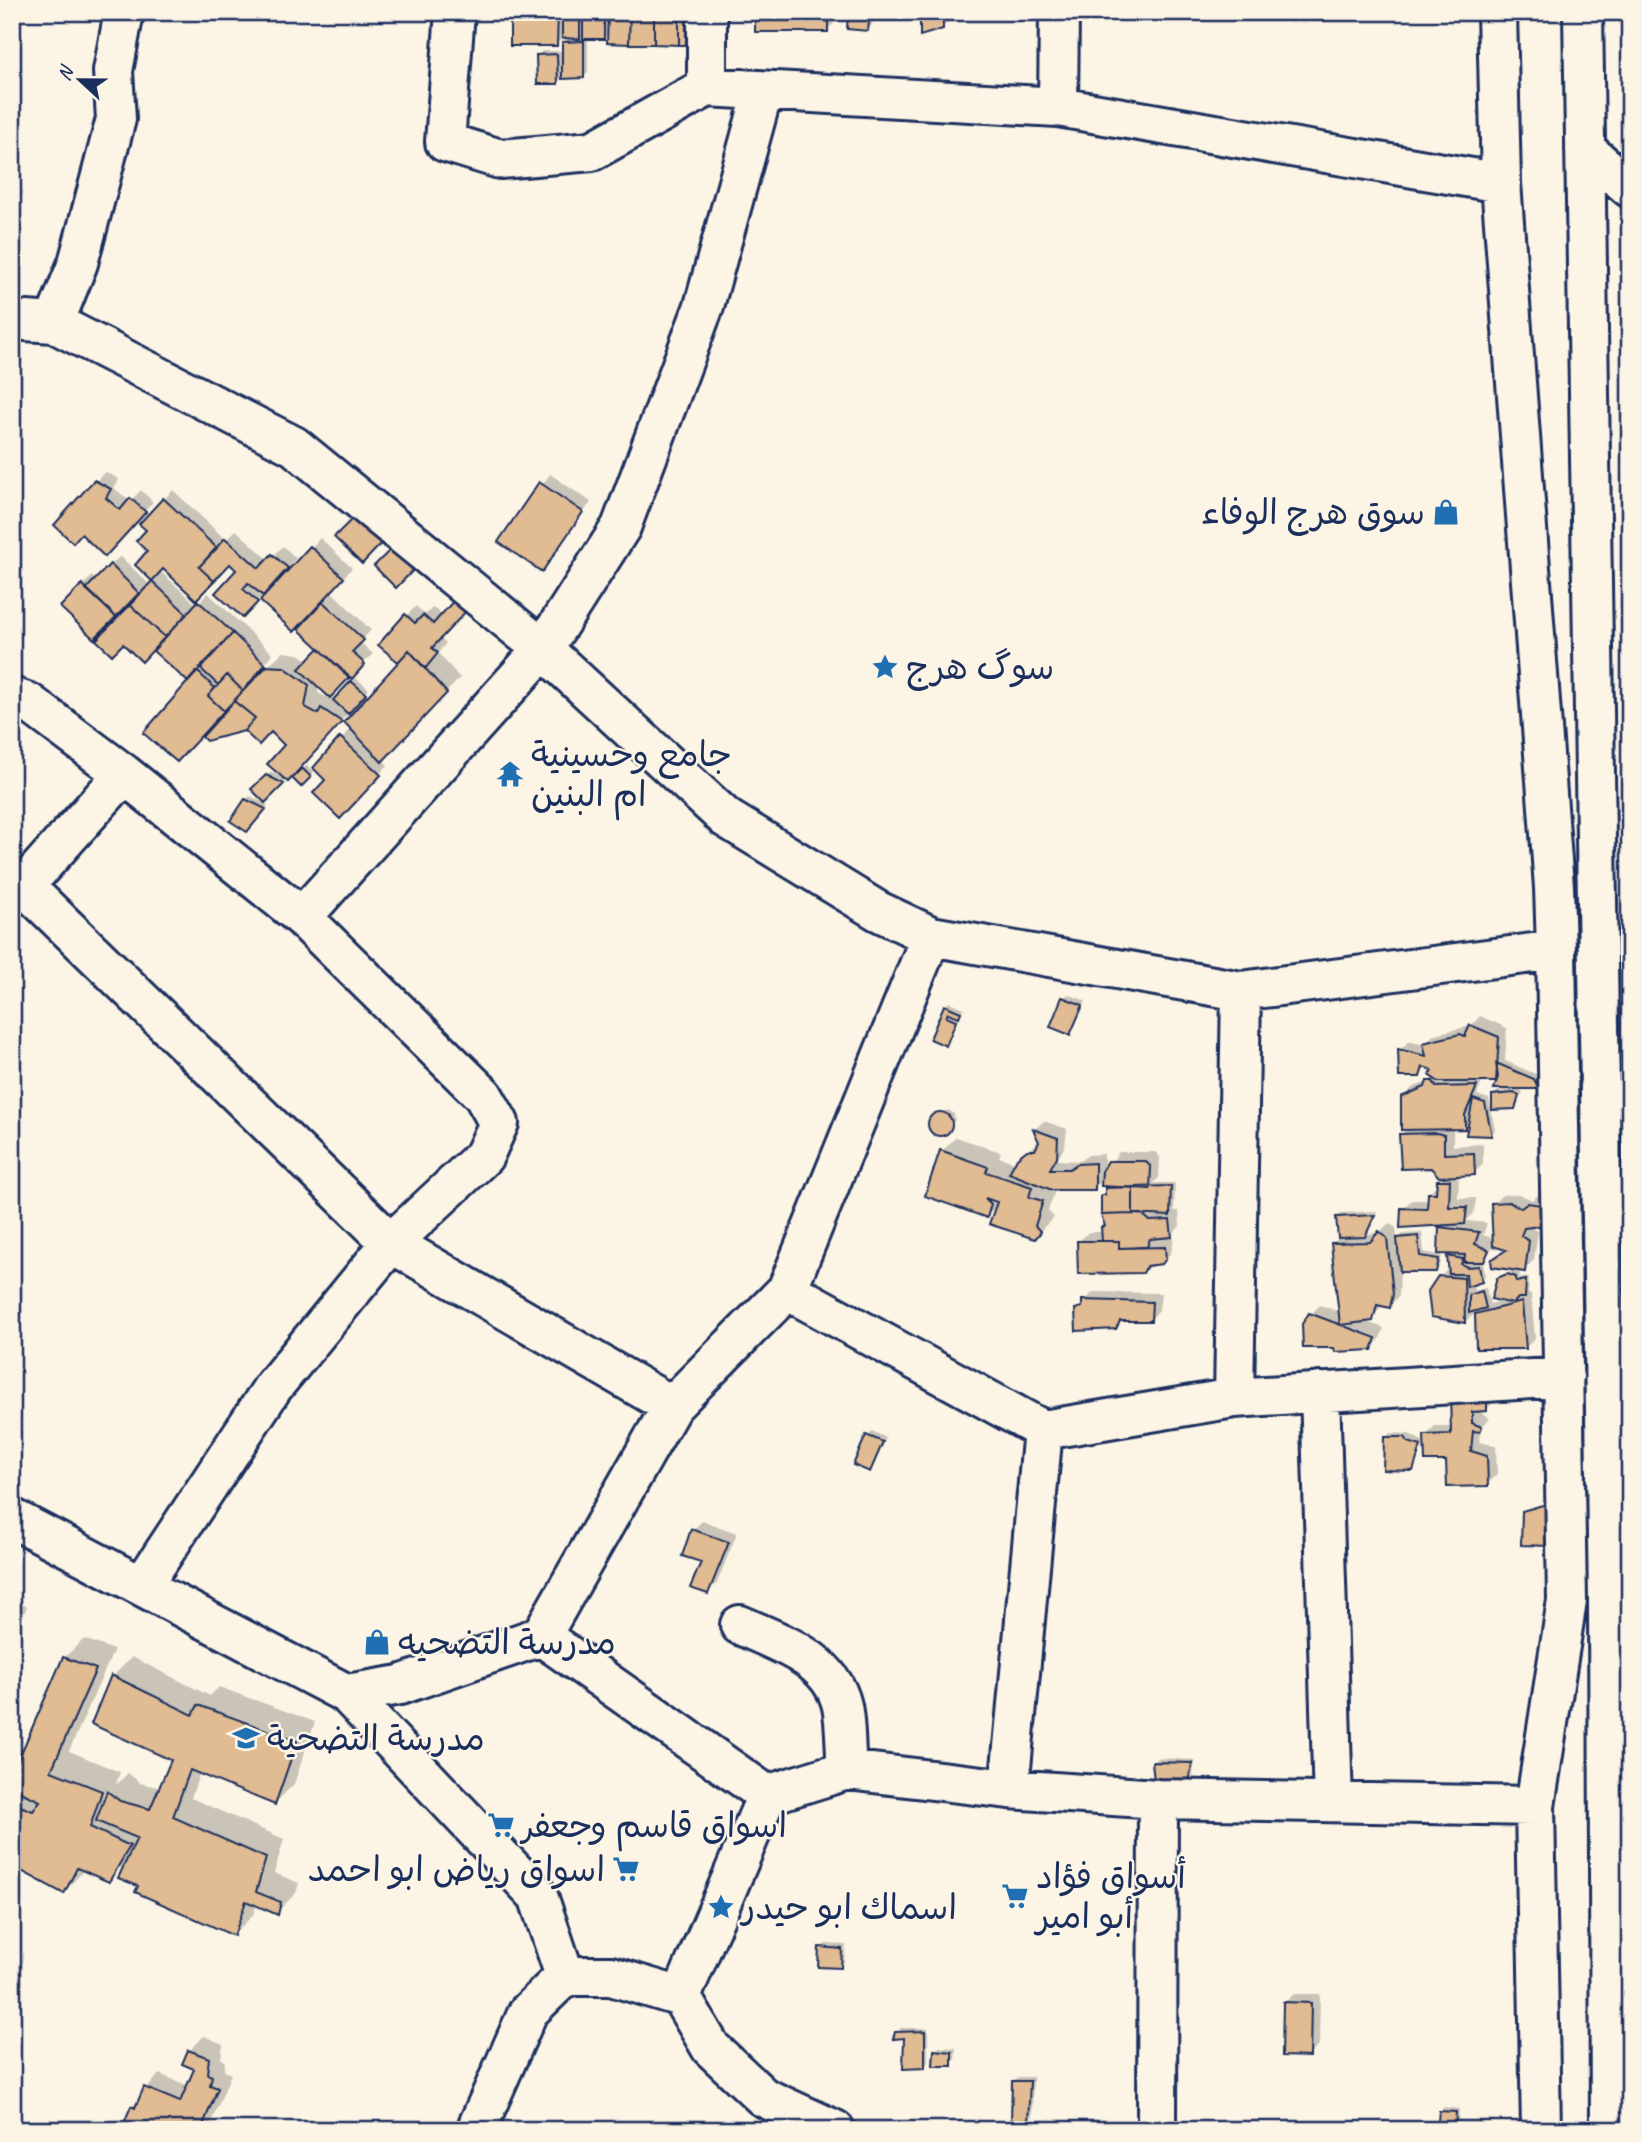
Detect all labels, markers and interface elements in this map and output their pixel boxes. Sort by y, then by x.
north arrow [46,46,116,116]
text: N [52,61,80,84]
place label: سوق هرج الوفاء [1201,490,1425,536]
shop icon: سوق هرج الوفاء [1431,497,1461,527]
place label: سوگ هرج [906,645,1054,691]
place icon: سوگ هرج [870,652,900,682]
place label: جامع وحسينية ام البنين [531,732,732,821]
temple icon: جامع وحسينية ام البنين [495,759,525,789]
place label: مدرسة التضحيه [398,1620,616,1665]
shop icon: مدرسة التضحيه [362,1627,392,1657]
place label: مدرسة التضحية [267,1716,485,1761]
school or university icon: مدرسة التضحية [231,1723,261,1753]
place label: اسواق قاسم وجعفر [519,1803,787,1852]
supermarket icon: اسواق قاسم وجعفر [486,1810,516,1840]
place label: اسواق رياض ابو احمد [307,1847,605,1892]
supermarket icon: اسواق رياض ابو احمد [611,1854,641,1884]
place label: أسواق فؤاد أبو امير [1033,1854,1186,1939]
supermarket icon: أسواق فؤاد أبو امير [1000,1881,1030,1911]
place label: اسماك ابو حيدر [739,1885,957,1930]
place icon: اسماك ابو حيدر [706,1892,736,1922]

